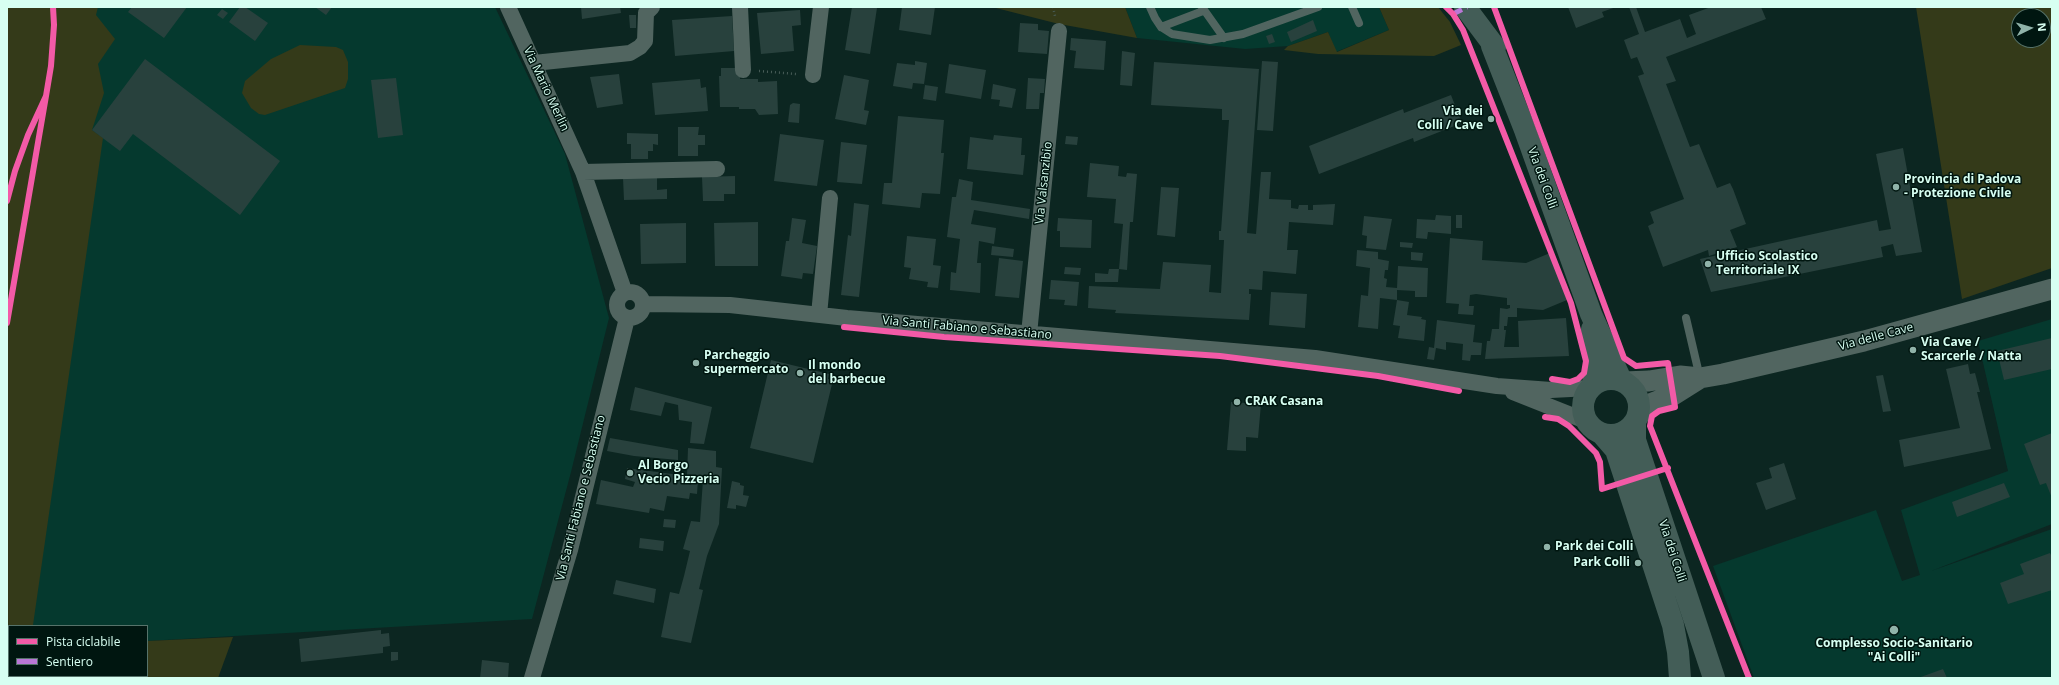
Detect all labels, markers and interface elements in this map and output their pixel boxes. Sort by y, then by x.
north arrow [2011,8,2051,48]
text: N [2035,22,2050,32]
street label: Via Mario Merlin [520,44,572,134]
place label: Via dei Colli / Cave [1417,105,1483,133]
marker: Via dei Colli / Cave [1486,114,1496,124]
street label: Via Valsanzibio [1033,141,1055,225]
street label: Via dei Colli [1524,145,1560,211]
place label: Provincia di Padova - Protezione Civile [1904,173,2021,201]
marker: Provincia di Padova - Protezione Civile [1891,182,1901,192]
place label: Ufficio Scolastico Territoriale IX [1716,250,1818,278]
marker: Ufficio Scolastico Territoriale IX [1703,259,1713,269]
street label: Via Santi Fabiano e Sebastiano [882,313,1052,343]
street label: Via delle Cave [1837,320,1915,354]
place label: Via Cave / Scarcerle / Natta [1921,336,2022,364]
marker: Via Cave / Scarcerle / Natta [1908,345,1918,355]
place label: Parcheggio supermercato [704,349,788,377]
marker: Parcheggio supermercato [691,358,701,368]
place label: Il mondo del barbecue [808,359,886,387]
marker: Il mondo del barbecue [795,368,805,378]
place label: CRAK Casana [1245,395,1323,409]
marker: CRAK Casana [1232,397,1242,407]
street label: Via Santi Fabiano e Sebastiano [553,414,609,582]
place label: Al Borgo Vecio Pizzeria [638,459,720,487]
marker: Al Borgo Vecio Pizzeria [625,468,635,478]
street label: Via dei Colli [1655,518,1689,584]
place label: Park dei Colli [1555,540,1633,554]
marker: Park dei Colli [1542,542,1552,552]
place label: Park Colli [1573,556,1630,570]
marker: Park Colli [1633,558,1643,568]
marker: Complesso Socio-Sanitario "Ai Colli" [1888,624,1900,636]
legend [8,625,148,677]
text: Pista ciclabile [46,633,120,650]
place label: Complesso Socio-Sanitario "Ai Colli" [1815,637,1973,665]
text: Sentiero [46,653,93,670]

